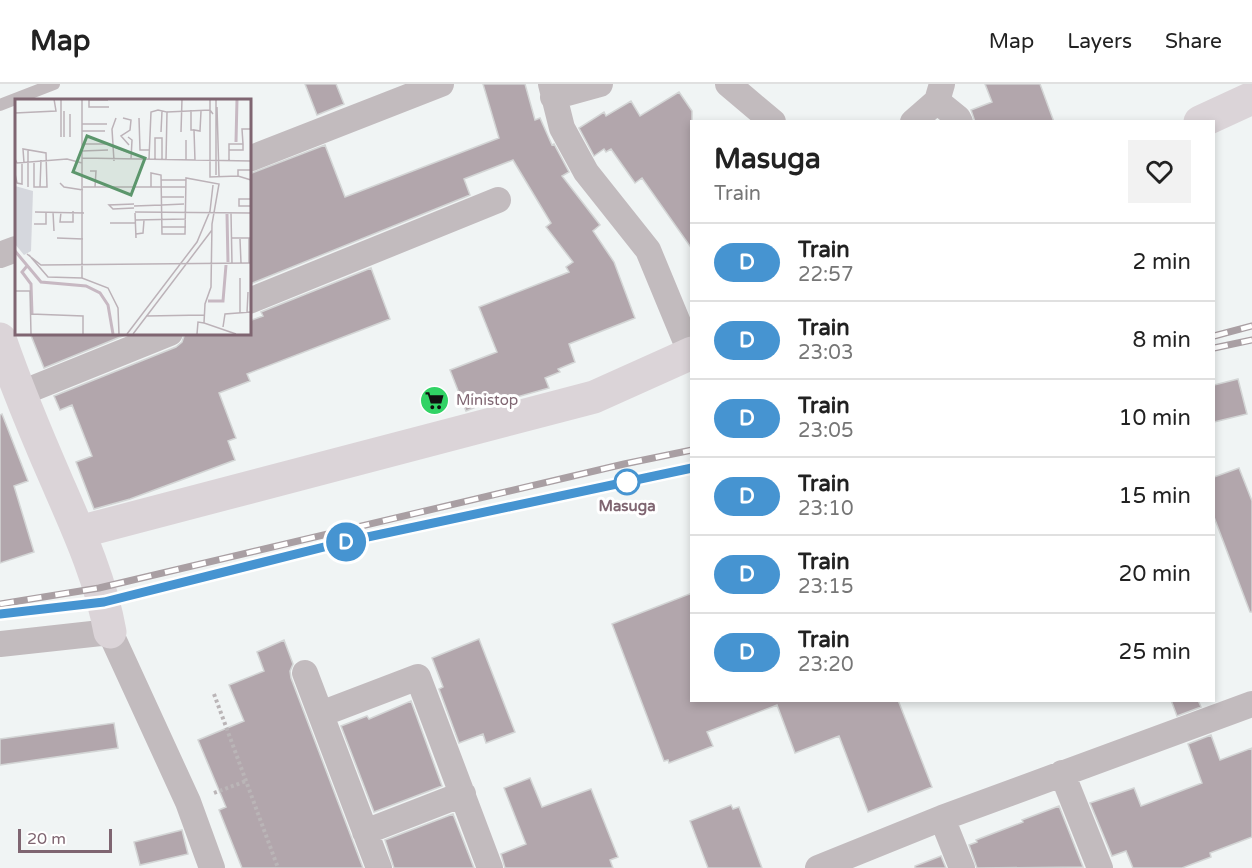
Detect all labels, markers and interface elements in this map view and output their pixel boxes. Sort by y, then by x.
text: Map [30,24,90,58]
text: Map [989,29,1034,54]
text: Layers [1067,29,1132,54]
text: Share [1165,29,1222,54]
inset map [15,99,250,334]
button: heart [1128,140,1191,203]
text: Masuga [714,142,821,176]
text: Train [714,182,761,206]
text: Train [798,237,850,263]
text: 2 min [1132,249,1191,275]
text: D [739,250,755,275]
text: 22:57 [798,263,853,287]
text: Train [798,315,850,341]
text: 8 min [1132,327,1191,353]
text: D [739,328,755,353]
text: 23:03 [798,341,853,365]
supermarket icon: Ministop [419,384,451,416]
place label: Ministop [456,391,518,409]
text: Train [798,393,850,419]
text: 10 min [1119,405,1191,431]
text: D [739,406,755,431]
text: 23:05 [798,419,853,443]
marker: Masuga [614,469,640,495]
text: Train [798,471,850,497]
text: 15 min [1119,483,1191,509]
text: D [739,484,755,509]
place label: Masuga [598,497,656,516]
text: 23:10 [798,497,853,521]
line badge: D [326,522,366,562]
text: D [338,530,354,555]
text: Train [798,549,850,575]
text: 20 min [1119,561,1191,587]
text: D [739,562,755,587]
text: 23:15 [798,575,853,599]
text: Train [798,627,850,653]
text: 25 min [1119,639,1191,665]
text: D [739,640,755,665]
text: 23:20 [798,653,853,677]
scale bar [18,826,112,854]
text: 20 m [27,829,66,849]

